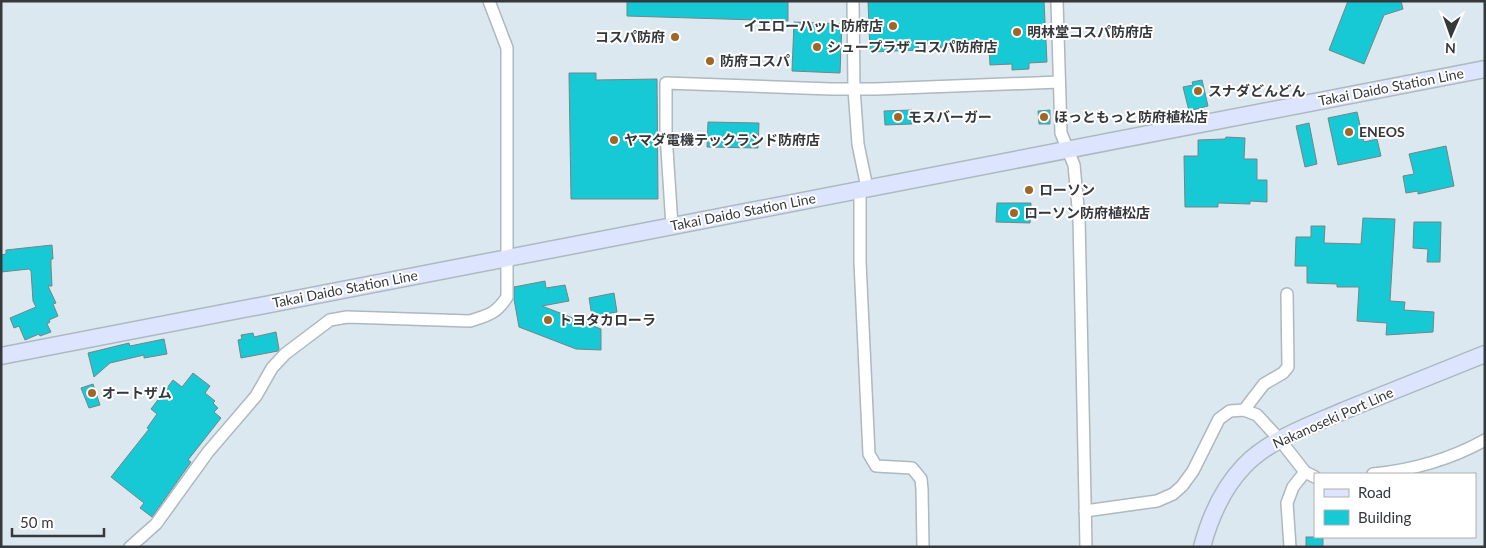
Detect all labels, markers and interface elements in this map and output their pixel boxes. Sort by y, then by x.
north arrow [1426,10,1476,60]
place label: イエローハット防府店 [743,17,883,34]
marker: イエローハット防府店 [887,20,899,32]
place label: 明林堂コスパ防府店 [1027,23,1153,40]
marker: 明林堂コスパ防府店 [1011,26,1023,38]
place label: コスパ防府 [595,28,665,45]
marker: コスパ防府 [669,31,681,43]
place label: シュープラザ コスパ防府店 [827,38,998,55]
text: N [1445,40,1456,57]
marker: シュープラザ コスパ防府店 [811,41,823,53]
place label: 防府コスパ [720,52,790,69]
marker: 防府コスパ [704,55,716,67]
street label: Takai Daido Station Line [1317,64,1465,109]
place label: スナダどんどん [1208,82,1306,99]
marker: スナダどんどん [1192,85,1204,97]
place label: モスバーガー [908,108,992,125]
place label: ほっともっと防府植松店 [1054,108,1208,125]
marker: モスバーガー [892,111,904,123]
marker: ほっともっと防府植松店 [1038,111,1050,123]
place label: ENEOS [1359,123,1405,140]
marker: ENEOS [1343,126,1355,138]
place label: ヤマダ電機テックランド防府店 [624,131,820,148]
marker: ヤマダ電機テックランド防府店 [608,134,620,146]
place label: ローソン [1039,181,1095,198]
marker: ローソン [1023,184,1035,196]
street label: Takai Daido Station Line [669,189,817,234]
place label: ローソン防府植松店 [1024,204,1150,221]
marker: ローソン防府植松店 [1008,207,1020,219]
street label: Takai Daido Station Line [271,266,419,311]
place label: トヨタカローラ [558,311,656,328]
marker: トヨタカローラ [542,314,554,326]
street label: Nakanoseki Port Line [1270,383,1396,452]
place label: オートザム [102,384,172,401]
marker: オートザム [86,387,98,399]
legend [1314,473,1476,538]
text: Road [1358,483,1391,501]
scale bar [12,506,105,538]
text: Building [1358,508,1411,526]
text: 50 m [20,513,54,531]

